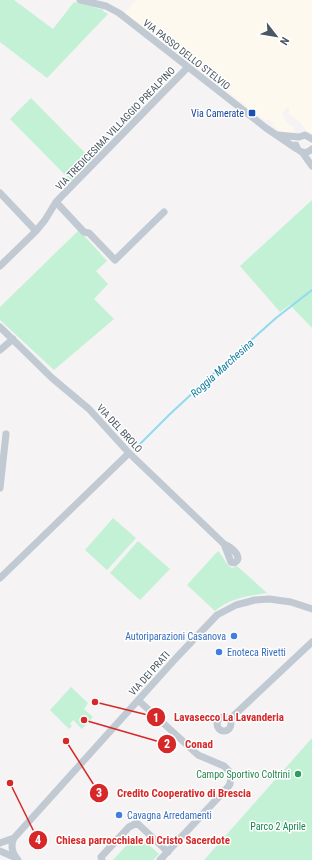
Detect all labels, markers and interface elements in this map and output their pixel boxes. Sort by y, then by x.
north arrow [256,16,296,56]
street label: VIA PASSO DELLO STELVIO [141,17,232,92]
text: N [277,35,291,47]
street label: VIA TREDICESIMA VILLAGGIO PREALPINO [54,65,177,192]
place label: Via Camerate [191,108,244,119]
marker: Via Camerate [247,108,257,118]
water label: Roggia Marchesina [188,337,257,400]
street label: VIA DEL BROLO [95,402,145,454]
place label: Autoriparazioni Casanova [125,631,226,642]
marker: Autoriparazioni Casanova [229,631,239,641]
marker: Enoteca Rivetti [214,647,224,657]
place label: Enoteca Rivetti [227,647,286,658]
street label: VIA DEI PRATI [127,649,172,698]
callout: Lavasecco La Lavanderia [146,706,292,729]
text: 1 [153,711,159,725]
text: Lavasecco La Lavanderia [174,711,284,724]
callout: Conad [157,732,221,755]
text: 2 [164,737,170,751]
text: Conad [185,738,213,751]
place label: Campo Sportivo Coltrini [196,769,290,780]
marker: Campo Sportivo Coltrini [293,769,303,779]
callout: Credito Cooperativo di Brescia [89,781,259,804]
text: 3 [96,786,102,800]
text: Credito Cooperativo di Brescia [117,787,251,800]
marker: Cavagna Arredamenti [114,810,124,820]
place label: Cavagna Arredamenti [127,810,212,821]
park label: Parco 2 Aprile [250,821,306,832]
callout: Chiesa parrocchiale di Cristo Sacerdote [28,828,238,851]
text: 4 [35,833,41,847]
text: Chiesa parrocchiale di Cristo Sacerdote [56,834,230,847]

